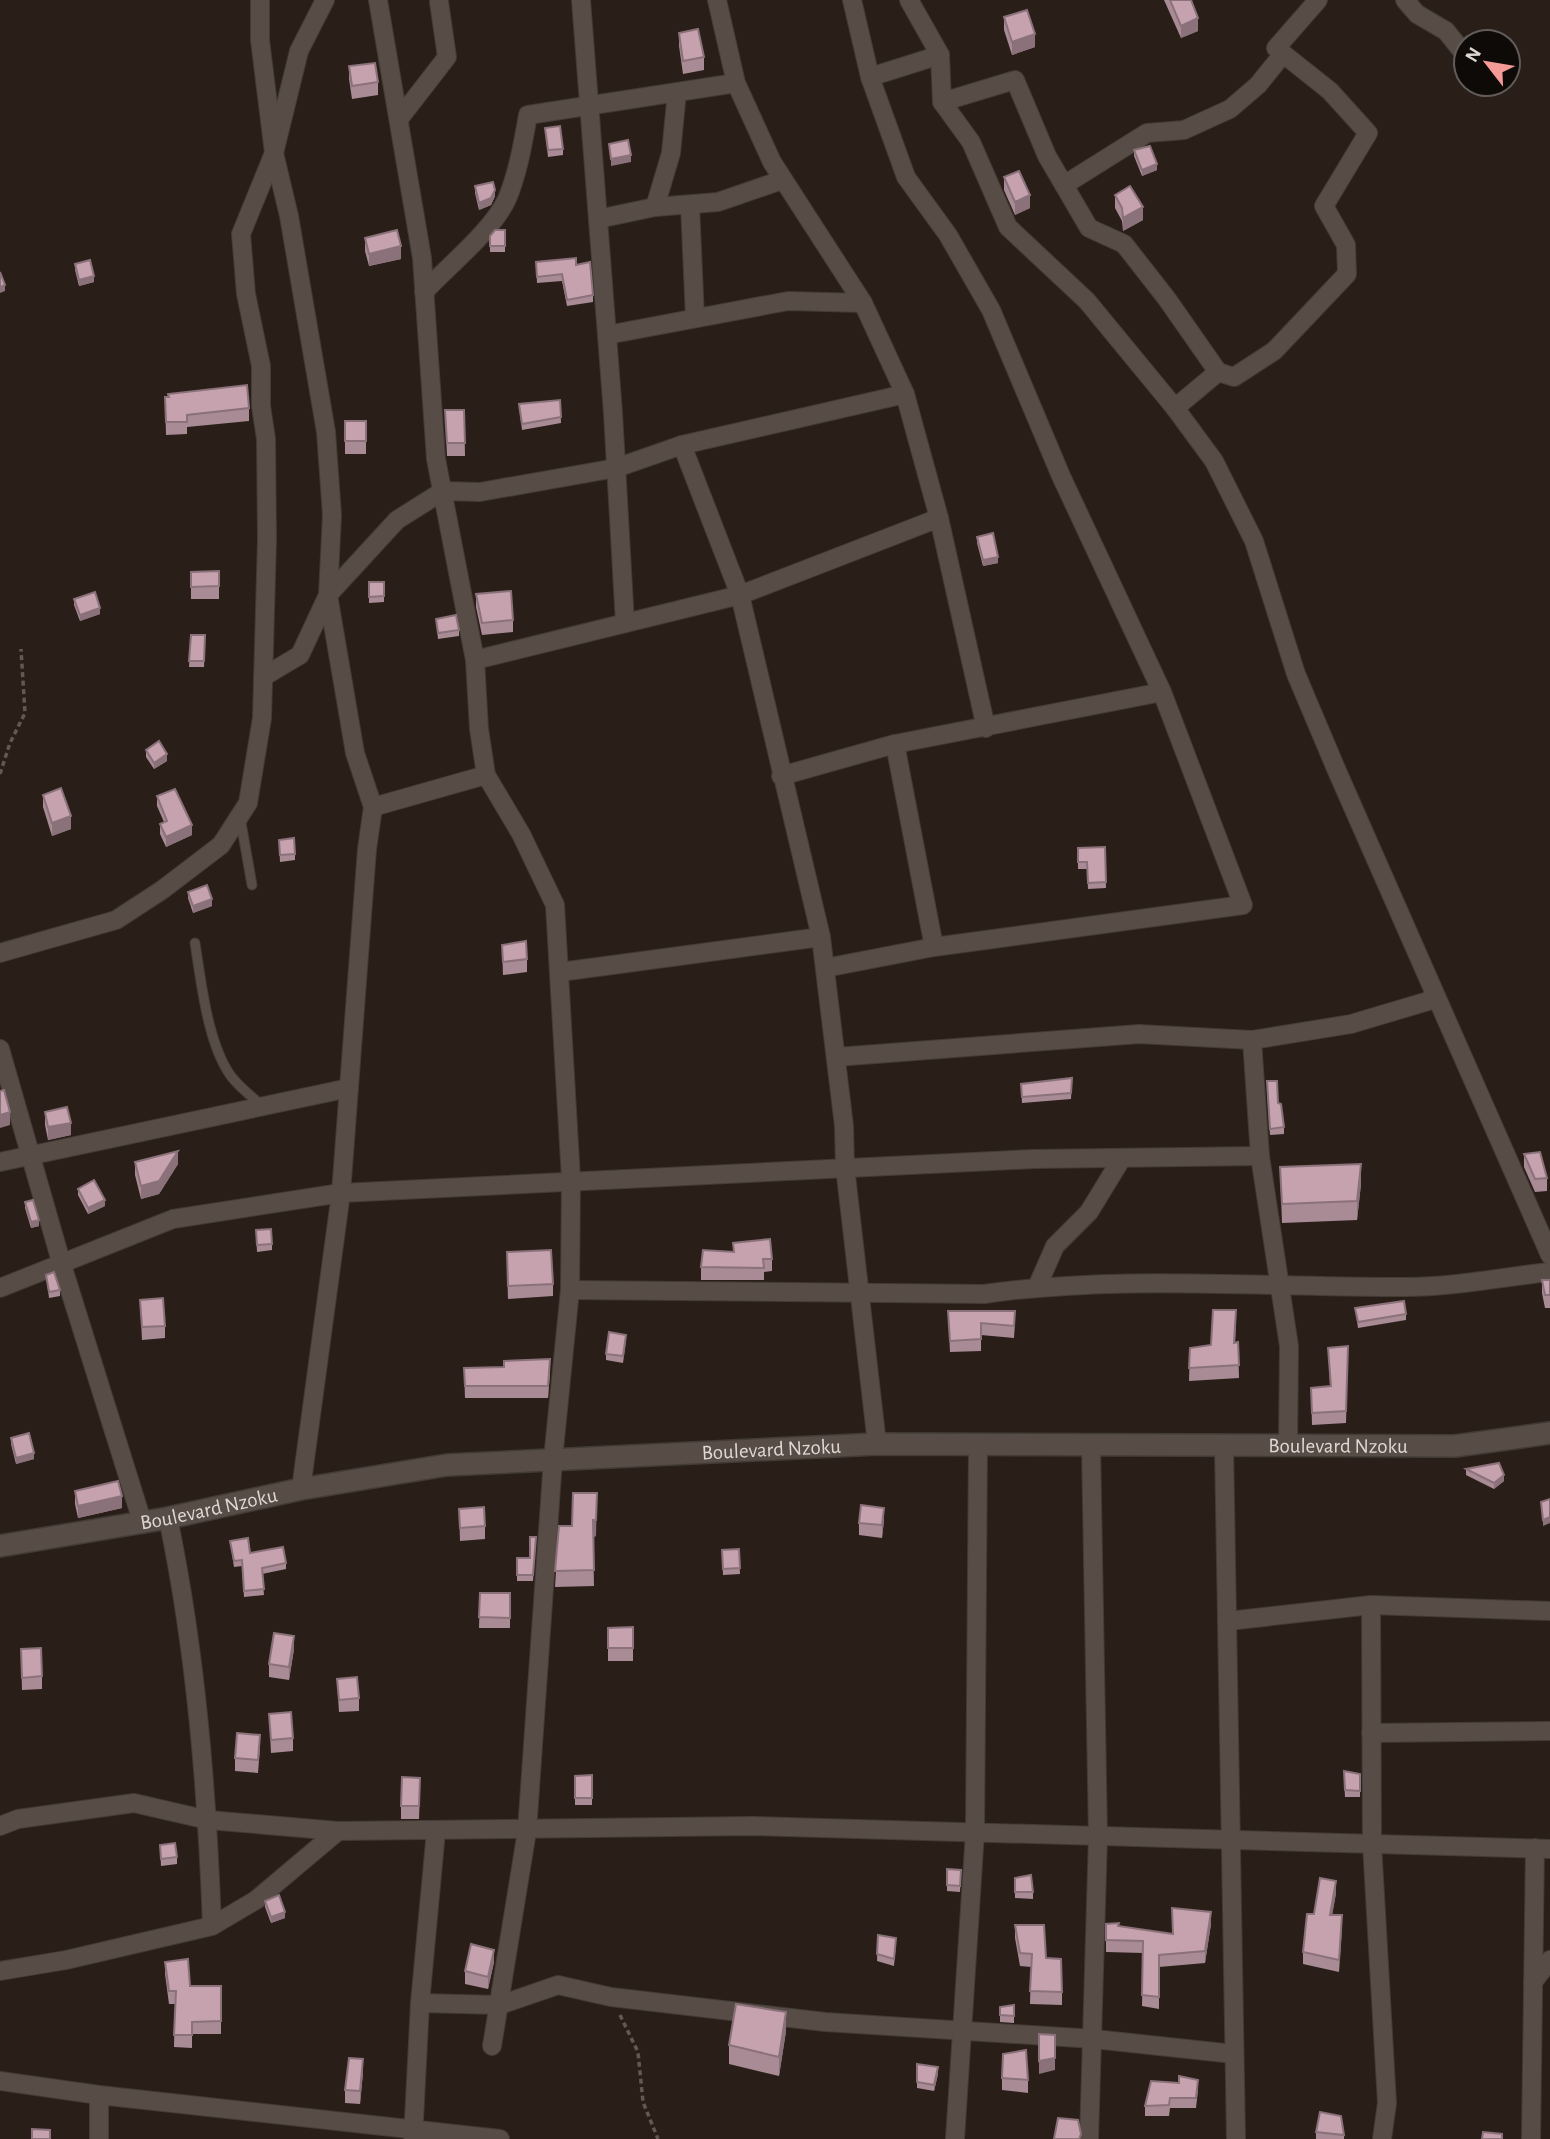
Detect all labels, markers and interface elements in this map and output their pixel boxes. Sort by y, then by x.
north arrow [1452,28,1522,98]
text: N [1462,44,1485,66]
street label: Boulevard Nzoku [701,1435,842,1463]
street label: Boulevard Nzoku [1268,1435,1408,1456]
street label: Boulevard Nzoku [139,1484,279,1533]

